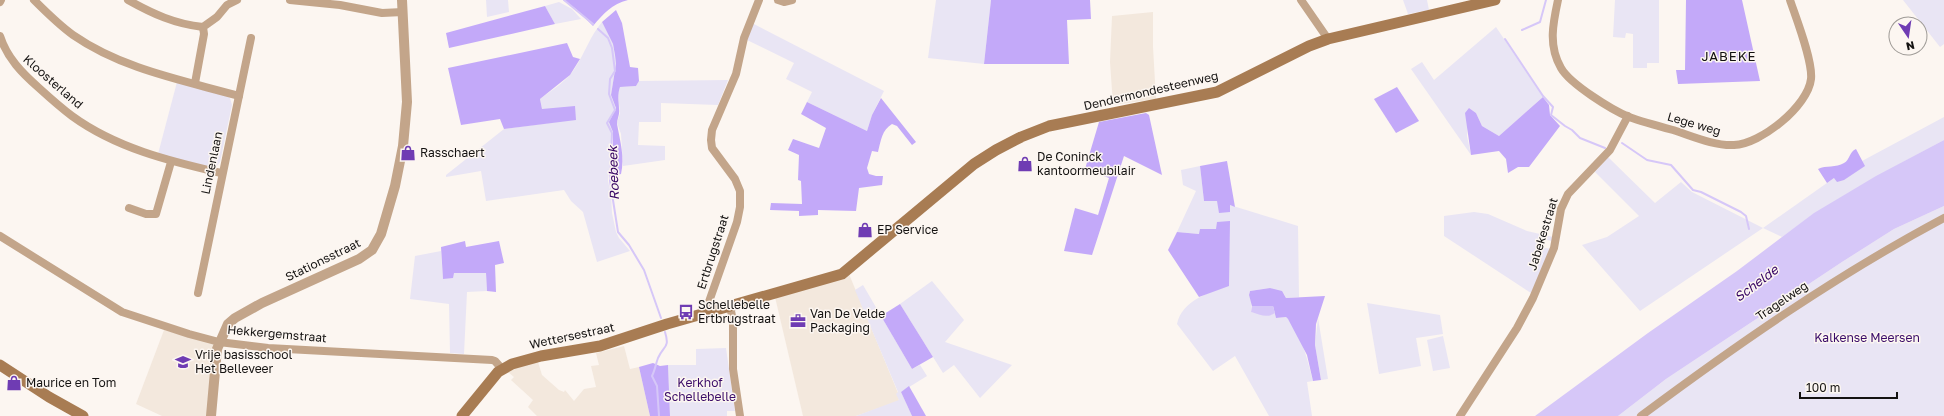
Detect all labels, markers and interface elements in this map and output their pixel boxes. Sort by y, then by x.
north arrow [1888,16,1928,56]
text: N [1905,39,1916,54]
district label: JABEKE [1701,48,1757,64]
street label: Kloosterland [20,52,86,112]
street label: Dendermondesteenweg [1082,68,1220,113]
street label: Lege weg [1666,109,1723,138]
street label: Lindenlaan [198,130,225,196]
shop icon: Rasschaert [399,144,417,162]
water label: Roebeek [604,144,622,201]
place label: Rasschaert [420,145,485,160]
place label: De Coninck kantoormeubilair [1037,149,1136,178]
shop icon: De Coninck kantoormeubilair [1016,155,1034,173]
street label: Jabekestraat [1524,195,1561,272]
street label: Ertbrugstraat [693,212,732,291]
shop icon: EP Service [856,221,874,239]
place label: EP Service [877,222,938,237]
street label: Stationsstraat [283,235,363,284]
water label: Schelde [1731,261,1782,305]
street label: Tragelweg [1753,278,1811,323]
place label: Schellebelle Ertbrugstraat [698,297,776,326]
bus stop icon: Schellebelle Ertbrugstraat [677,303,695,321]
place label: Van De Velde Packaging [810,306,885,335]
office icon: Van De Velde Packaging [789,312,807,330]
street label: Wettersestraat [528,319,616,352]
street label: Hekkergemstraat [227,322,328,345]
park label: Kalkense Meersen [1814,330,1920,345]
place label: Vrije basisschool Het Belleveer [195,347,292,376]
school or university icon: Vrije basisschool Het Belleveer [174,353,192,371]
shop icon: Maurice en Tom [5,374,23,392]
scale bar [1800,374,1897,400]
place label: Maurice en Tom [26,375,116,390]
park label: Kerkhof Schellebelle [664,375,736,404]
text: 100 m [1806,380,1840,395]

